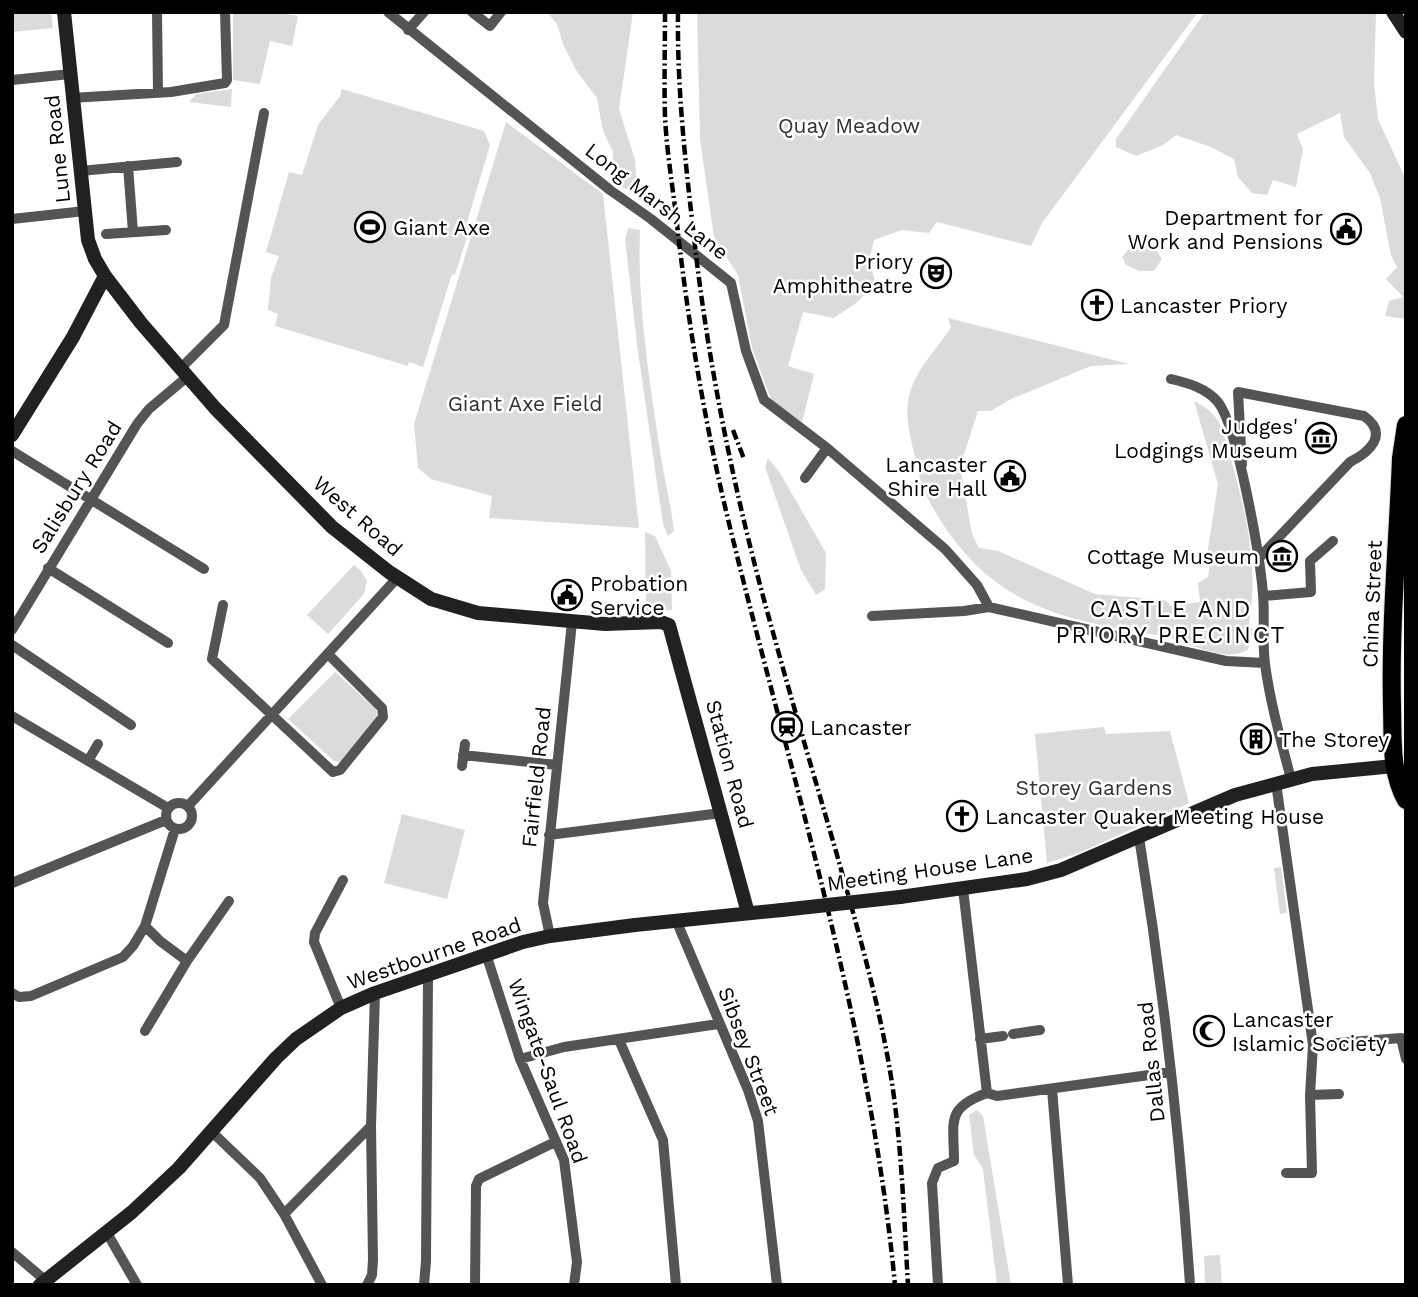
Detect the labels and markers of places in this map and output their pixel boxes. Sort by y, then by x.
place label: Department for Work and Pensions [1127,205,1323,254]
sports icon: Giant Axe [353,210,387,244]
public building icon: Department for Work and Pensions [1329,212,1363,246]
place label: Giant Axe [393,215,490,240]
place label: Priory Amphitheatre [773,249,913,298]
theatre icon: Priory Amphitheatre [919,256,953,290]
church icon: Lancaster Priory [1080,288,1114,322]
place label: Lancaster Priory [1120,293,1287,318]
place label: Judges' Lodgings Museum [1114,414,1298,463]
museum icon: Judges' Lodgings Museum [1304,421,1338,455]
place label: Lancaster Shire Hall [885,452,988,501]
public building icon: Lancaster Shire Hall [993,459,1027,493]
museum icon: Cottage Museum [1265,539,1299,573]
place label: Cottage Museum [1087,544,1259,569]
place label: Probation Service [590,571,688,620]
public building icon: Probation Service [550,578,584,612]
station icon: Lancaster [770,710,804,744]
place label: Lancaster [810,715,912,740]
building icon: The Storey [1239,722,1273,756]
place label: The Storey [1279,727,1389,752]
church icon: Lancaster Quaker Meeting House [945,799,979,833]
place label: Lancaster Quaker Meeting House [985,804,1324,829]
place label: Lancaster Islamic Society [1232,1007,1387,1056]
mosque icon: Lancaster Islamic Society [1192,1014,1226,1048]

